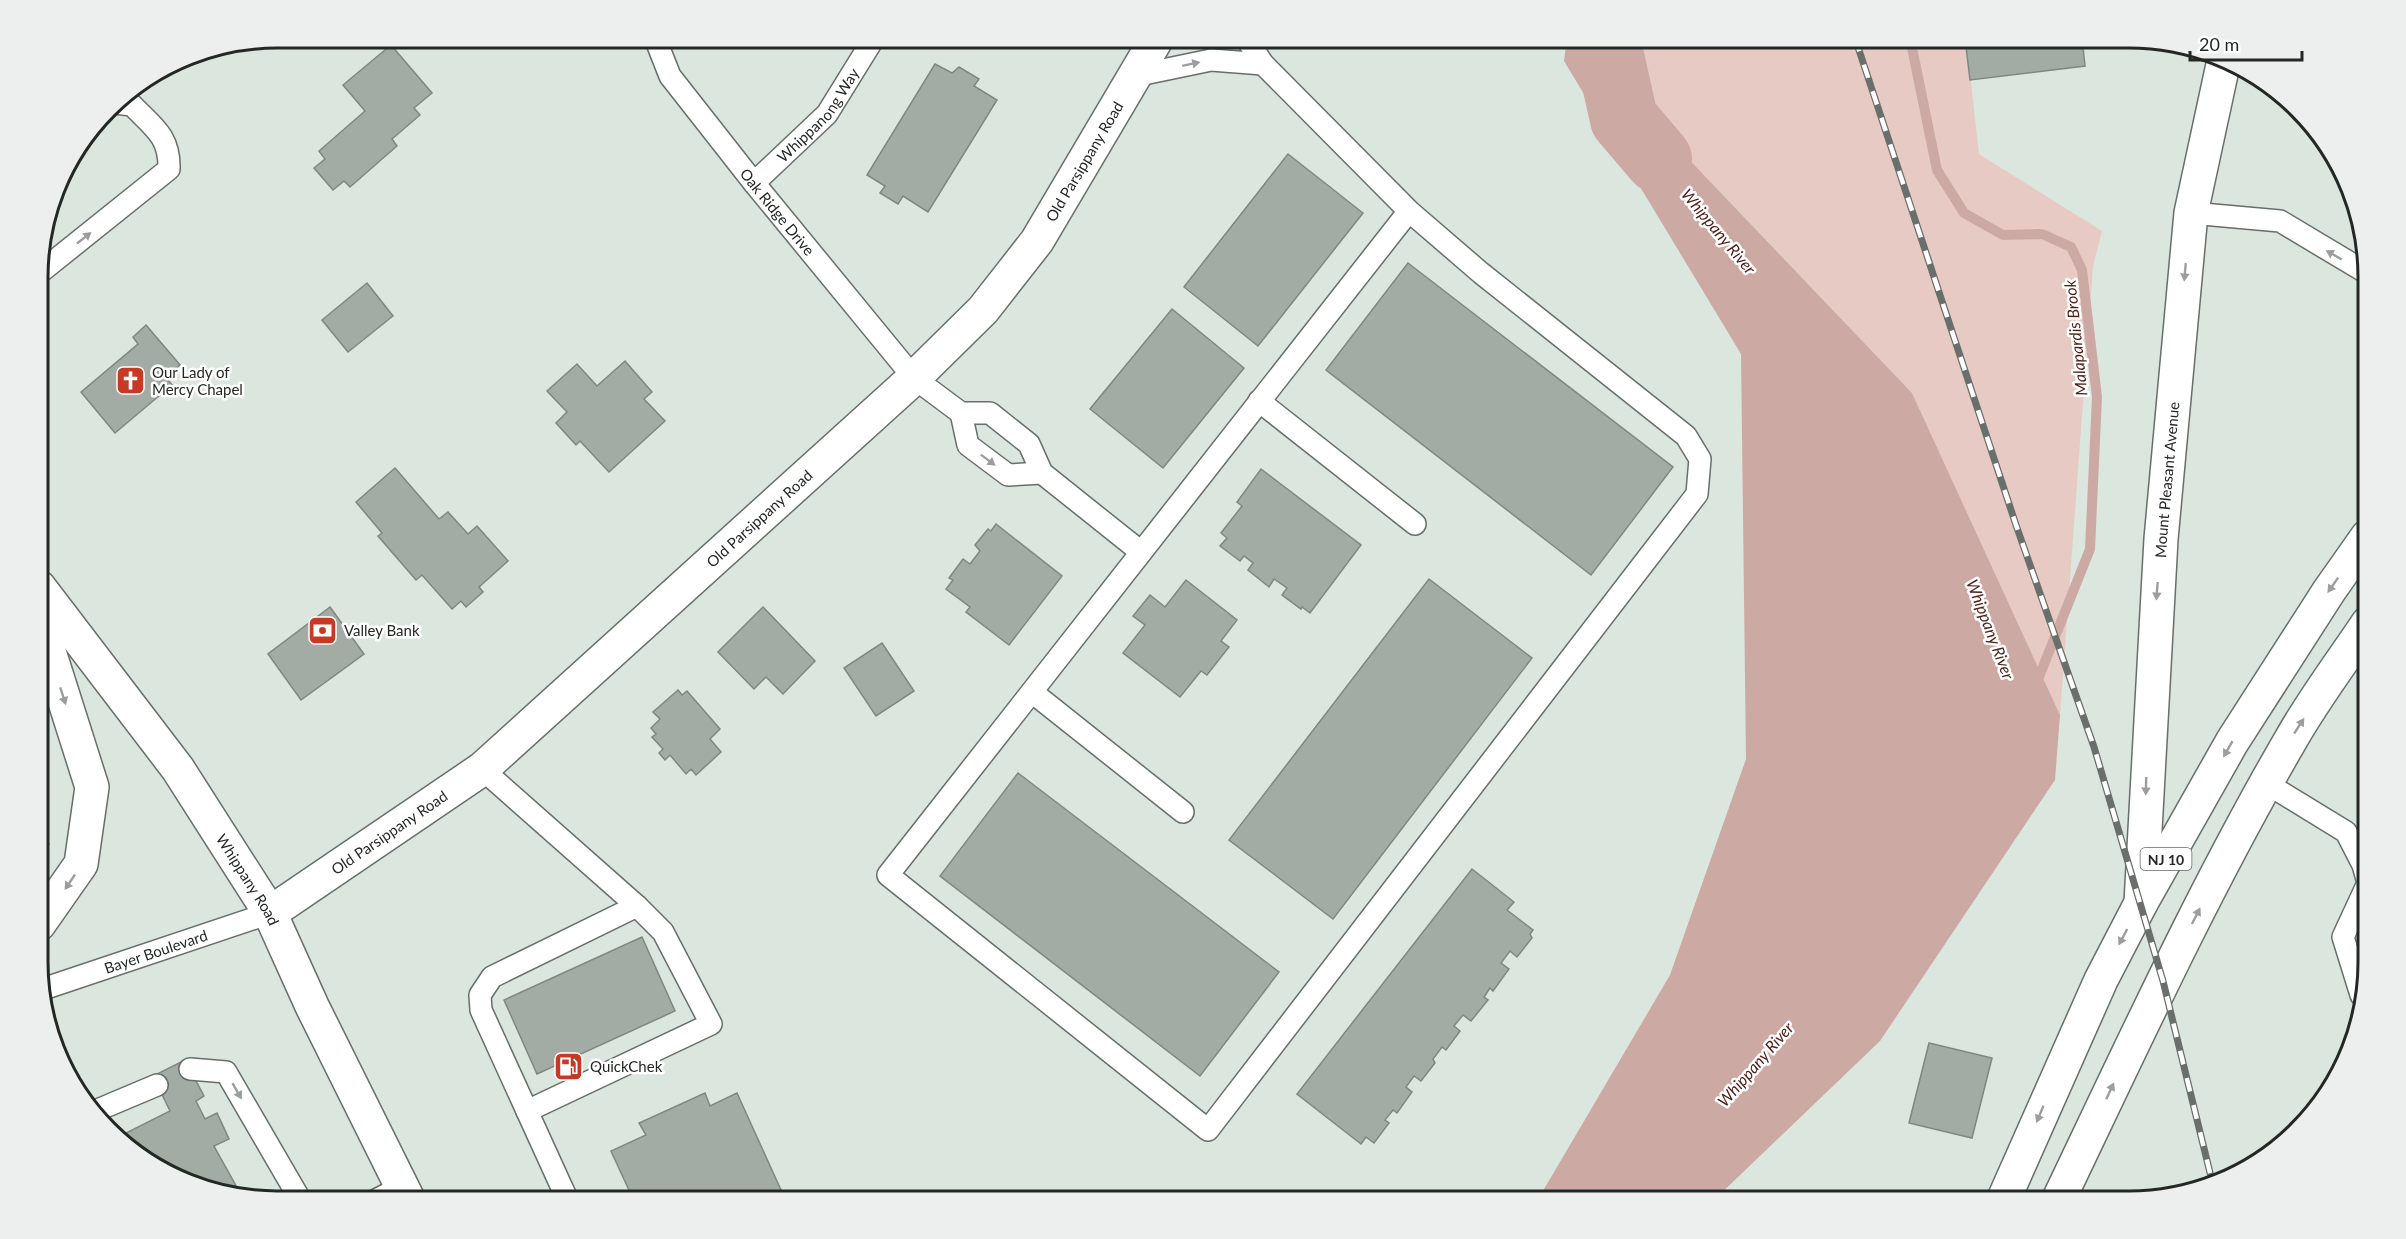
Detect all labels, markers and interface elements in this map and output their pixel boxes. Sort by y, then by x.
scale bar [2190,24,2302,62]
text: 20 m [2199,33,2239,55]
one-way arrow [1182,59,1201,69]
street label: Whippanong Way [773,64,862,166]
street label: Old Parsippany Road [1042,98,1127,225]
street label: Oak Ridge Drive [737,164,819,259]
water label: Whippany River [1678,185,1760,278]
one-way arrow [76,231,92,244]
one-way arrow [2326,249,2342,260]
one-way arrow [2180,262,2190,281]
water label: Malapardis Brook [2059,279,2091,397]
place label: Our Lady of Mercy Chapel [152,363,243,398]
church icon: Our Lady of Mercy Chapel [115,365,147,397]
street label: Mount Pleasant Avenue [2151,401,2183,558]
one-way arrow [980,454,996,466]
street label: Old Parsippany Road [702,466,816,571]
water label: Whippany River [1963,576,2019,682]
one-way arrow [2327,576,2339,592]
one-way arrow [2153,582,2162,601]
bank icon: Valley Bank [307,614,339,646]
place label: Valley Bank [344,621,420,639]
one-way arrow [59,687,68,705]
one-way arrow [2293,719,2305,735]
one-way arrow [2223,741,2233,758]
one-way arrow [2141,776,2150,795]
street label: Old Parsippany Road [328,786,451,878]
street label: Whippany Road [213,831,283,928]
road number: NJ 10 [2140,848,2192,870]
one-way arrow [64,873,76,889]
one-way arrow [2191,908,2201,925]
street label: Bayer Boulevard [102,926,210,977]
one-way arrow [2118,929,2128,946]
water label: Whippany River [1713,1018,1797,1110]
fuel station icon: QuickChek [553,1050,585,1082]
place label: QuickChek [590,1057,663,1075]
one-way arrow [232,1083,243,1099]
one-way arrow [2106,1083,2115,1100]
one-way arrow [2035,1105,2044,1123]

